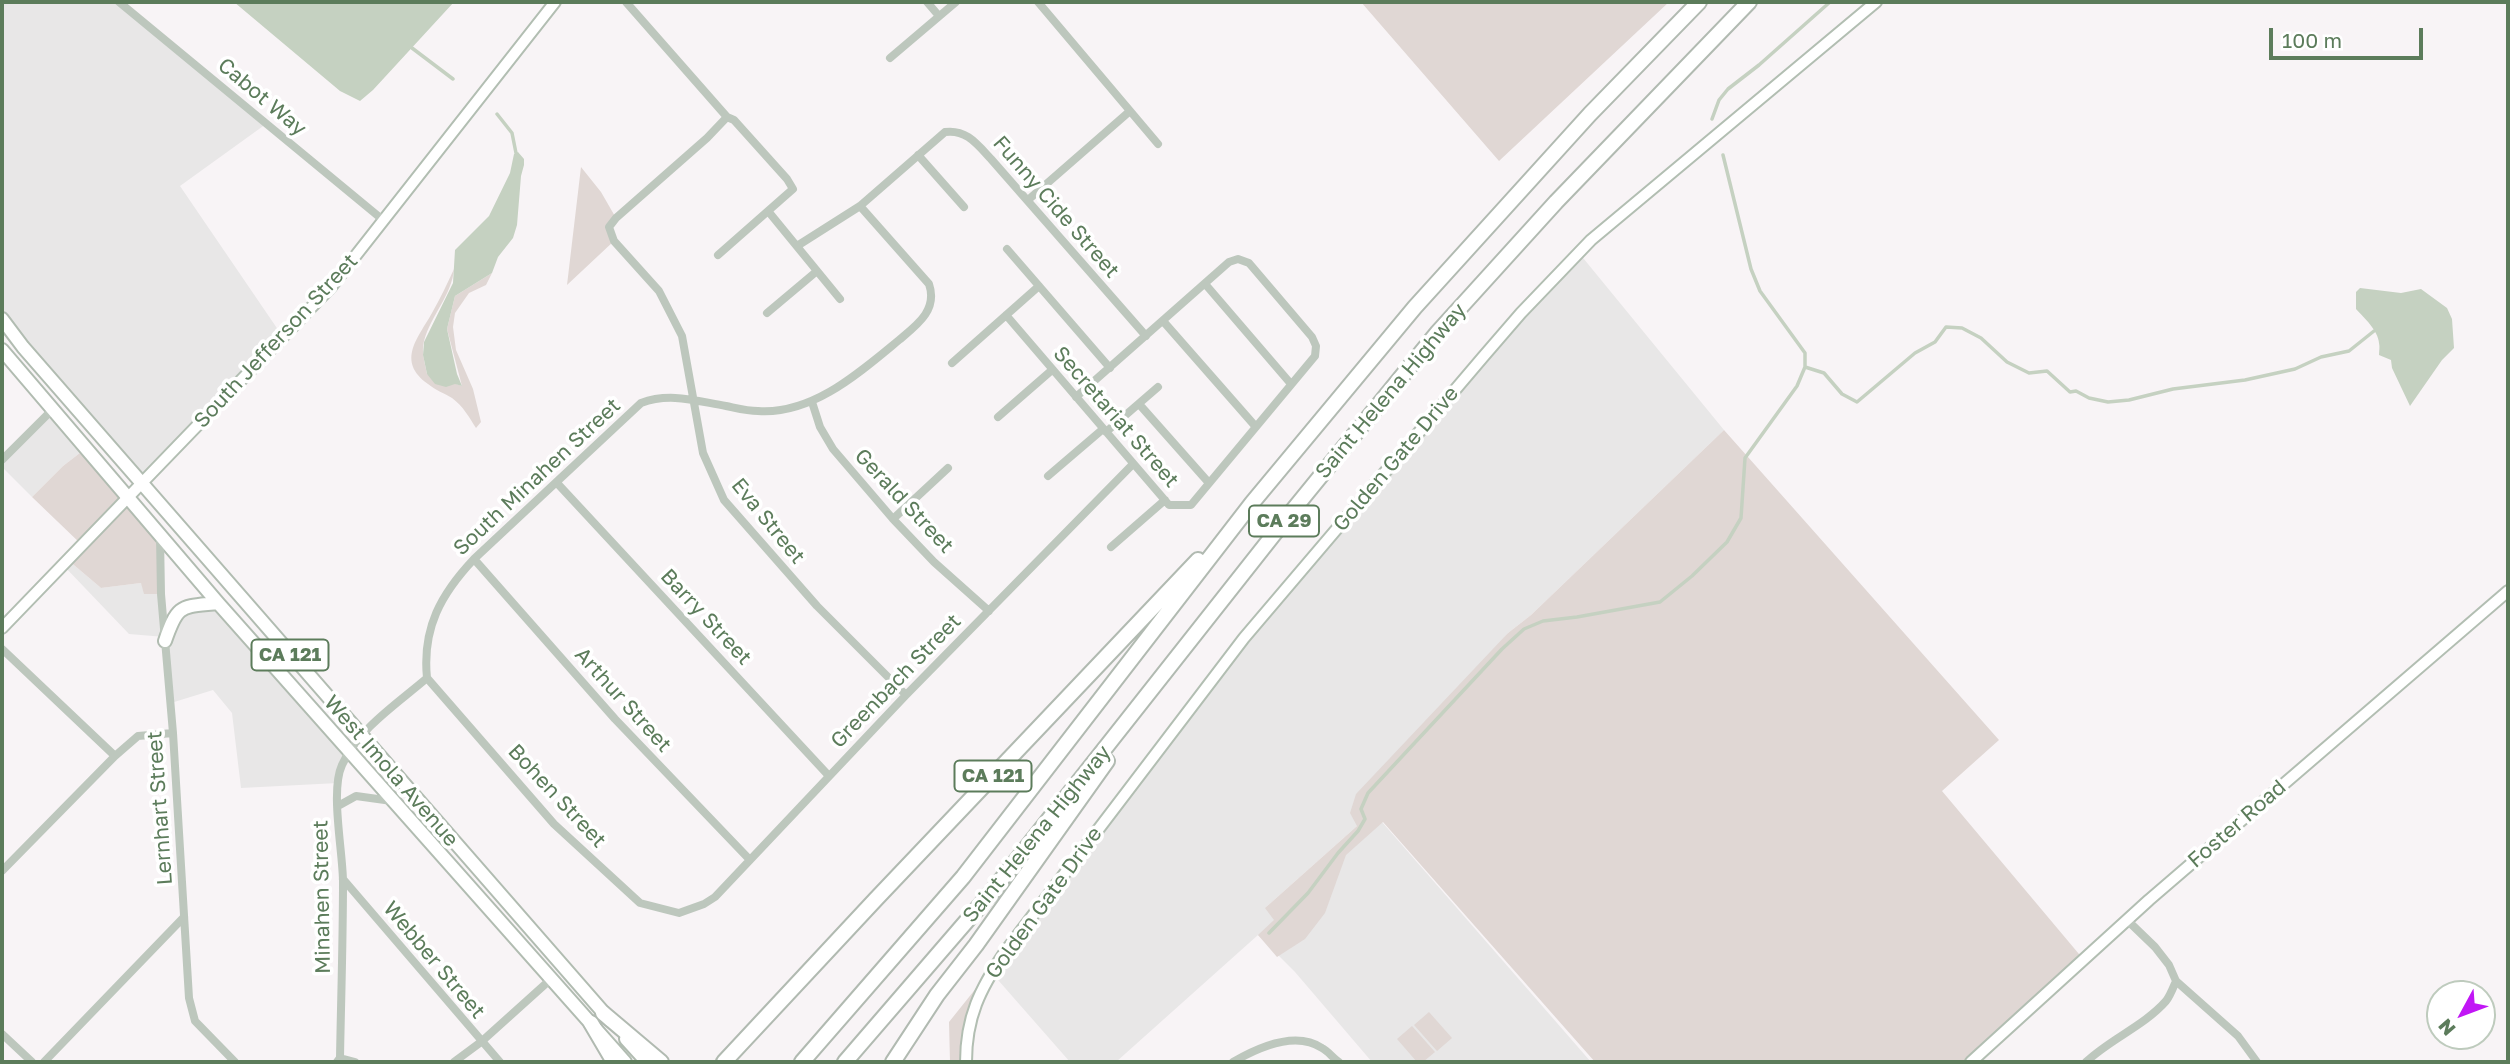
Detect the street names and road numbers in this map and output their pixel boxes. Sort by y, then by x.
street label: Cabot Way [213,53,311,141]
street label: Funny Cide Street [987,131,1125,283]
street label: South Jefferson Street [189,249,363,433]
street label: Saint Helena Highway [1310,298,1472,484]
street label: Secretariat Street [1048,341,1184,493]
street label: Golden Gate Drive [1328,381,1464,537]
street label: South Minahen Street [448,393,626,561]
street label: Gerald Street [849,444,959,558]
street label: Eva Street [726,473,810,569]
road number: CA 29 [1249,506,1319,536]
street label: Barry Street [655,564,757,670]
street label: Greenbach Street [826,609,966,753]
road number: CA 121 [252,640,328,670]
street label: Arthur Street [569,642,677,758]
street label: West Imola Avenue [319,690,463,852]
street label: Lernhart Street [142,730,178,886]
street label: Bohen Street [503,739,611,853]
street label: Saint Helena Highway [958,740,1116,928]
road number: CA 121 [954,761,1032,792]
street label: Foster Road [2183,775,2291,873]
street label: Minahen Street [308,820,336,974]
street label: Golden Gate Drive [980,822,1108,984]
street label: Webber Street [378,896,490,1024]

